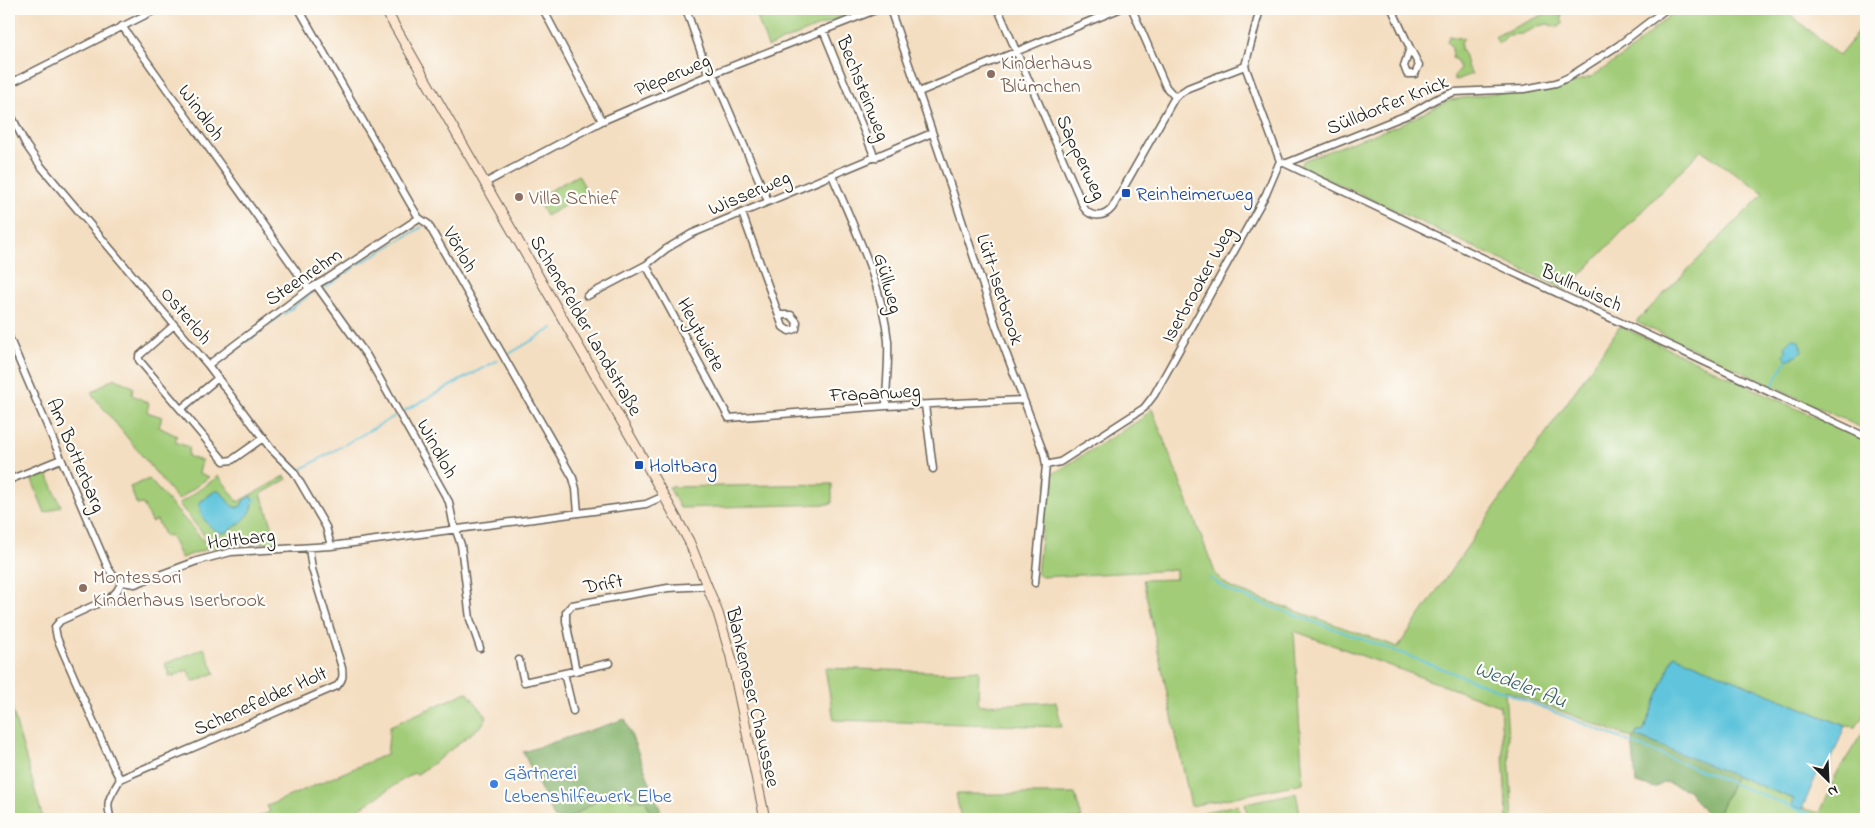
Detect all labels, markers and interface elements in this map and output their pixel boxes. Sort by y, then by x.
street label: Bechsteinweg [826,31,896,146]
street label: Pieperweg [630,47,716,106]
place label: Kinderhaus Blümchen [1000,50,1092,102]
marker: Kinderhaus Blümchen [985,68,997,80]
street label: Sülldorfer Knick [1323,69,1453,144]
street label: Windloh [169,79,230,148]
street label: Sapperweg [1046,110,1112,206]
street label: Wisserweg [704,164,796,226]
place label: Reinheimerweg [1136,181,1253,211]
place label: Villa Schief [528,185,619,214]
marker: Reinheimerweg [1120,187,1132,199]
marker: Villa Schief [513,191,525,203]
street label: Vörloh [434,221,484,279]
street label: Iserbrooker Weg [1155,222,1244,349]
street label: Schenefelder Landstraße [521,230,649,422]
street label: Lütt-Iserbrook [967,230,1030,349]
street label: Steenrehm [260,242,349,315]
street label: Güllweg [863,250,909,318]
street label: Bullnwisch [1535,257,1626,321]
street label: Osterloh [152,281,218,352]
street label: Heytwiete [668,293,731,377]
street label: Frapanweg [828,378,921,412]
street label: Am Botterbarg [37,394,112,518]
street label: Windloh [408,414,464,484]
place label: Holtbarg [649,453,717,483]
marker: Holtbarg [633,459,645,471]
street label: Holtbarg [206,522,277,560]
place label: Montessori Kinderhaus Iserbrook [93,564,265,616]
street label: Drift [580,568,626,603]
marker: Montessori Kinderhaus Iserbrook [77,582,89,594]
street label: Blankeneser Chaussee [717,604,786,791]
water label: Wedeler Au [1470,655,1571,717]
street label: Schenefelder Holt [190,660,333,745]
north arrow [1802,756,1852,806]
place label: Gärtnerei Lebenshilfewerk Elbe [504,760,672,812]
marker: Gärtnerei Lebenshilfewerk Elbe [488,778,500,790]
text: N [1824,779,1841,802]

